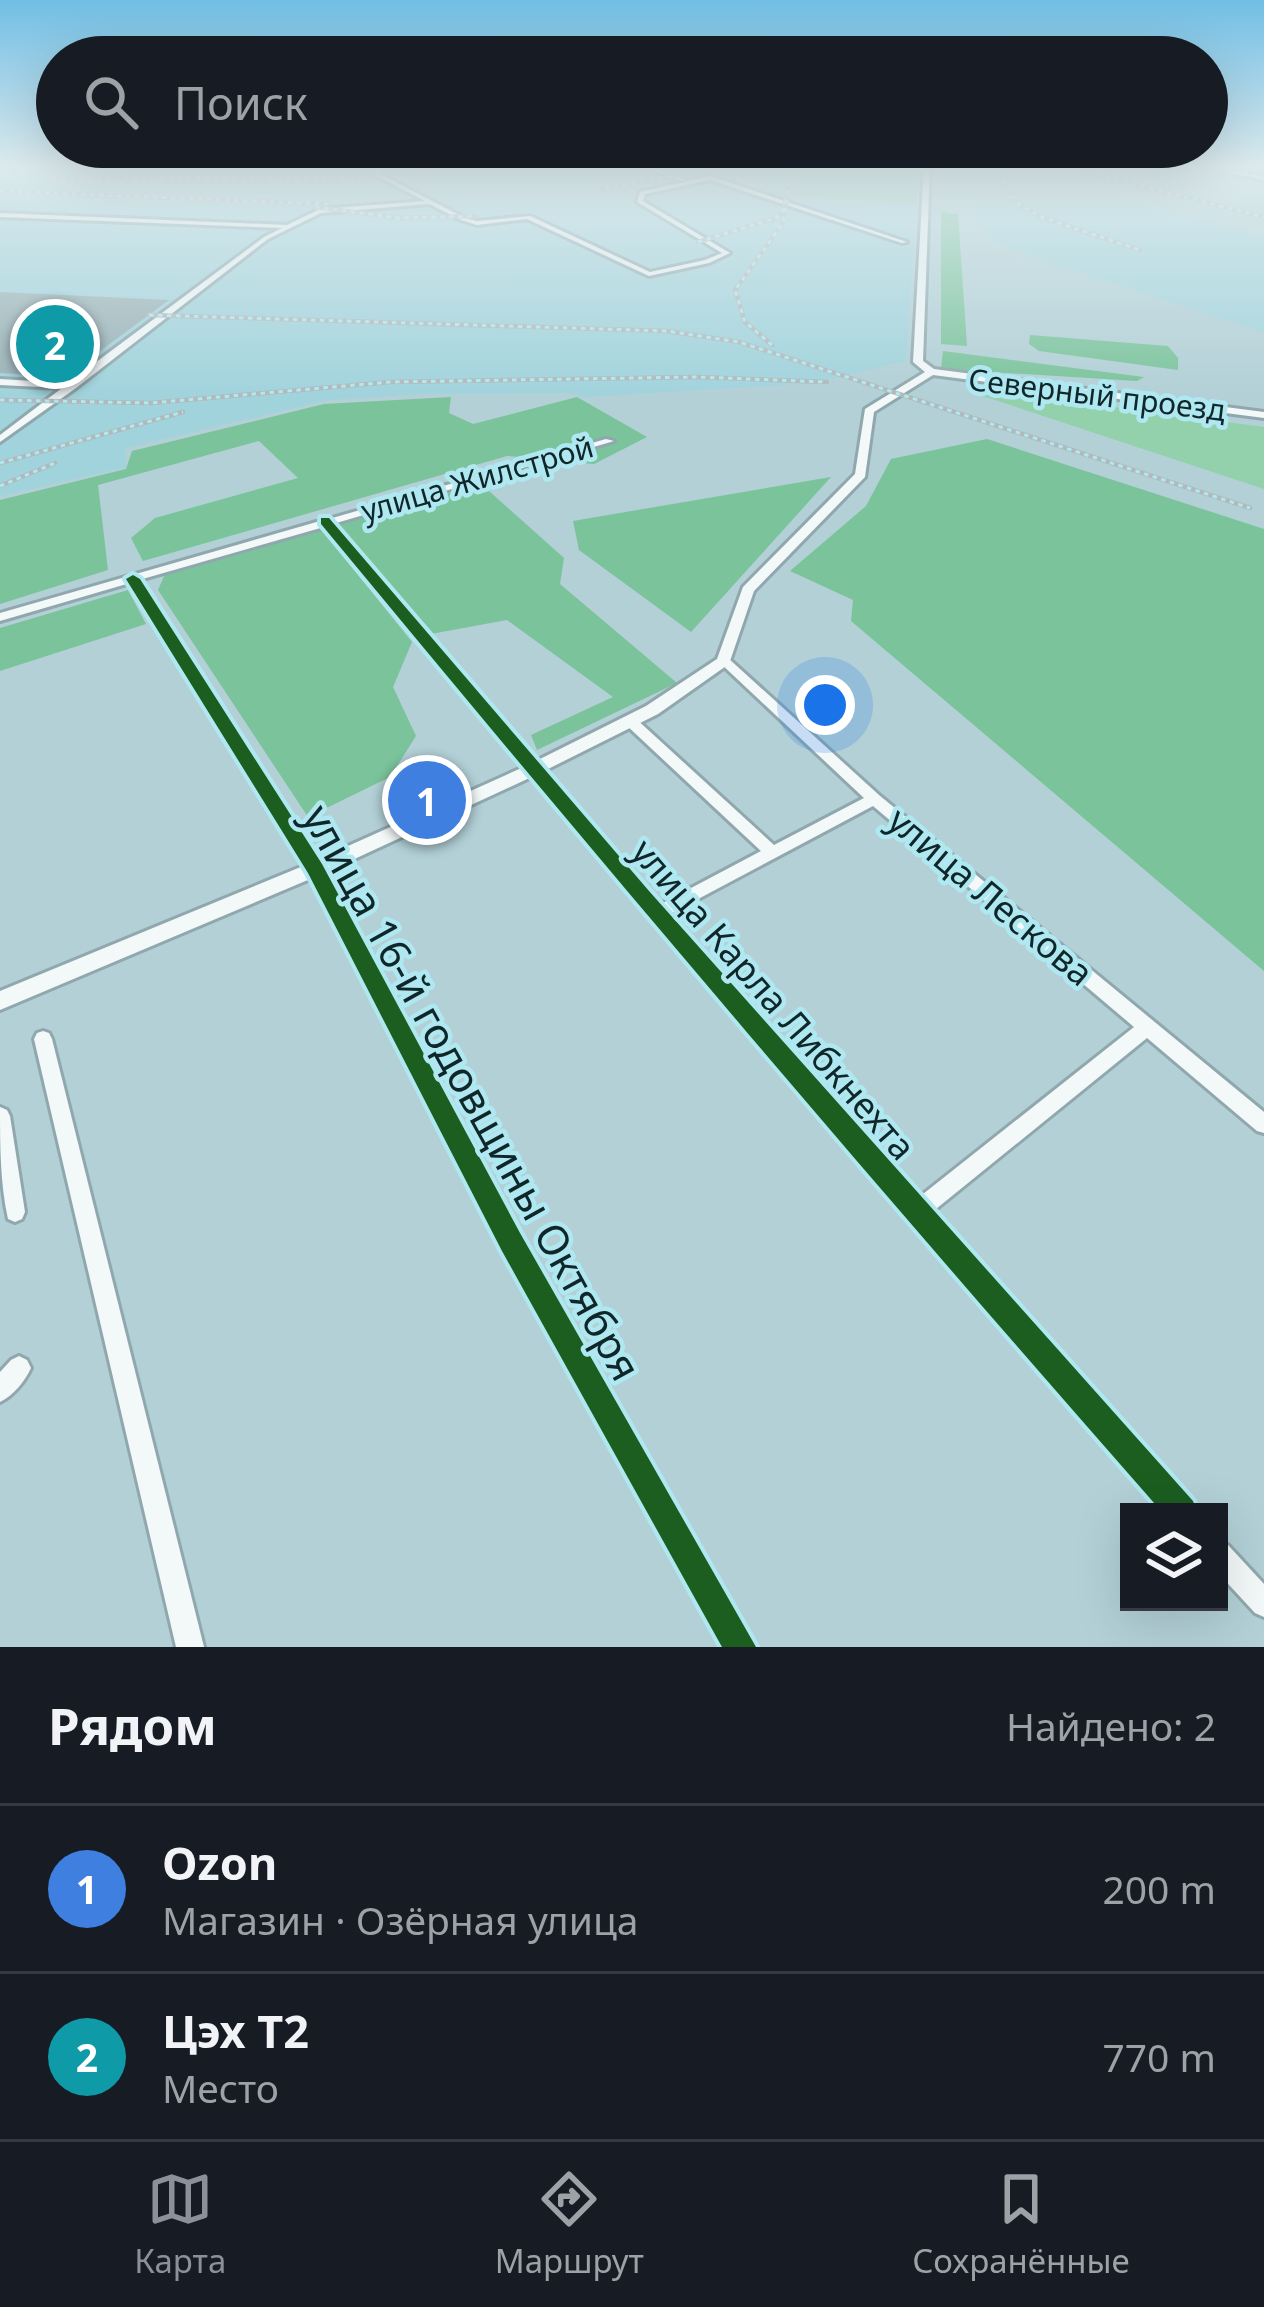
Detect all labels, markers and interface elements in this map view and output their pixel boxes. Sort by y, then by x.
search box [36,36,1228,168]
icon: search [78,69,144,135]
text: Поиск [174,72,308,133]
pin: 2 [16,299,94,389]
street label: Северный проезд [966,358,1228,430]
street label: улица Жилстрой [356,425,598,531]
your location [795,675,855,735]
pin: 1 [388,755,466,845]
street label: улица 16-й годовщины Октября [293,796,653,1388]
street label: улица Лескова [878,796,1104,996]
street label: улица Карла Либкнехта [621,828,927,1170]
map controls [1120,1503,1228,1611]
button: layers [1120,1503,1228,1611]
text: Рядом [48,1690,217,1760]
text: Найдено: 2 [1006,1699,1216,1752]
text: Ozon [162,1832,277,1893]
text: 1 [76,1862,98,1915]
text: 200 m [1102,1862,1216,1915]
text: Магазин · Озёрная улица [162,1893,639,1946]
text: Цэх Т2 [162,2000,309,2061]
text: 2 [76,2030,98,2083]
text: 770 m [1102,2030,1216,2083]
text: Место [162,2061,279,2114]
tab: Карта [134,2166,226,2283]
tab: Маршрут [495,2166,644,2283]
tab: Сохранённые [912,2166,1130,2283]

